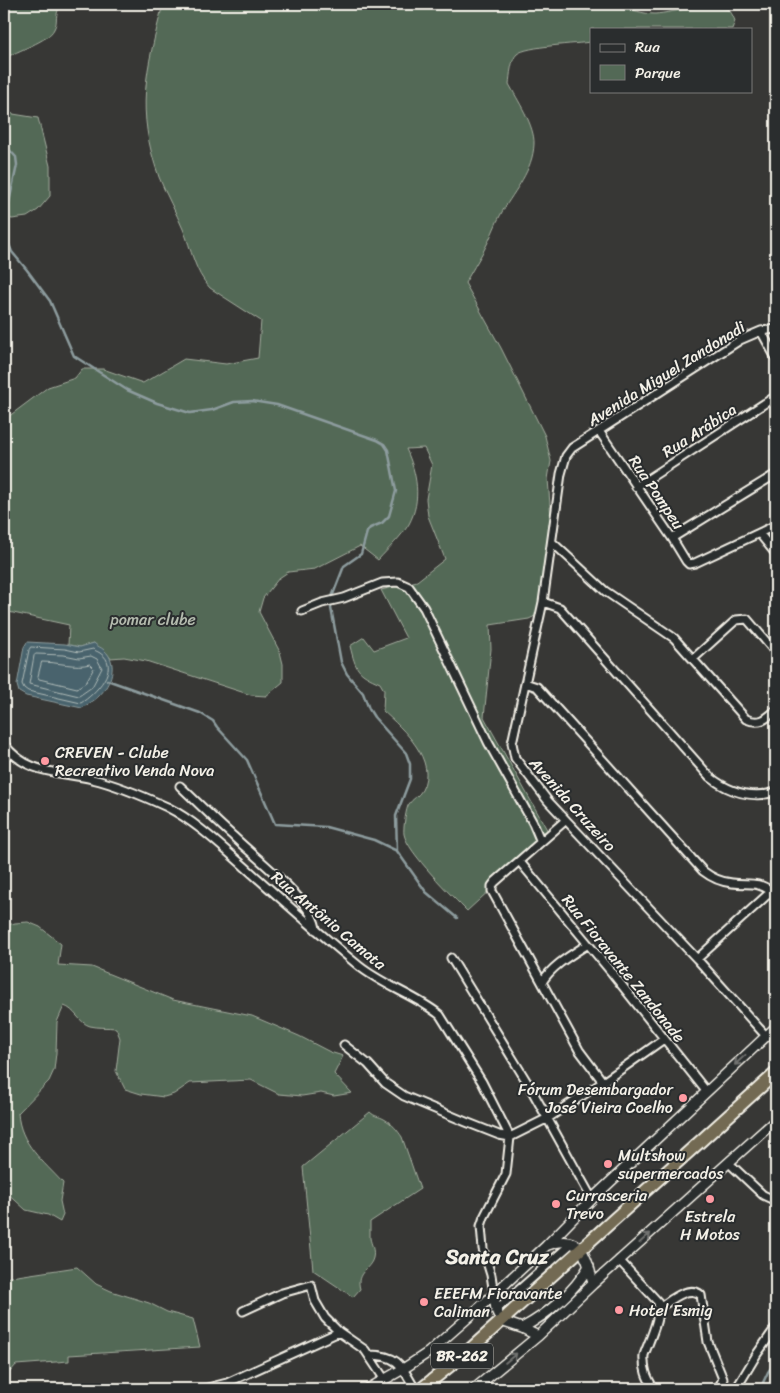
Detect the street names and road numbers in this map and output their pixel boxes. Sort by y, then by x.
street label: Avenida Miguel Zandonadi [581,313,752,434]
street label: Rua Arábica [656,395,743,466]
street label: Rua Pompeu [621,449,693,536]
street label: Avenida Cruzeiro [521,749,624,859]
street label: Rua Antônio Camata [264,863,394,978]
street label: Rua Fioravante Zandonade [554,887,693,1049]
road number: BR-262 [431,1344,493,1368]

